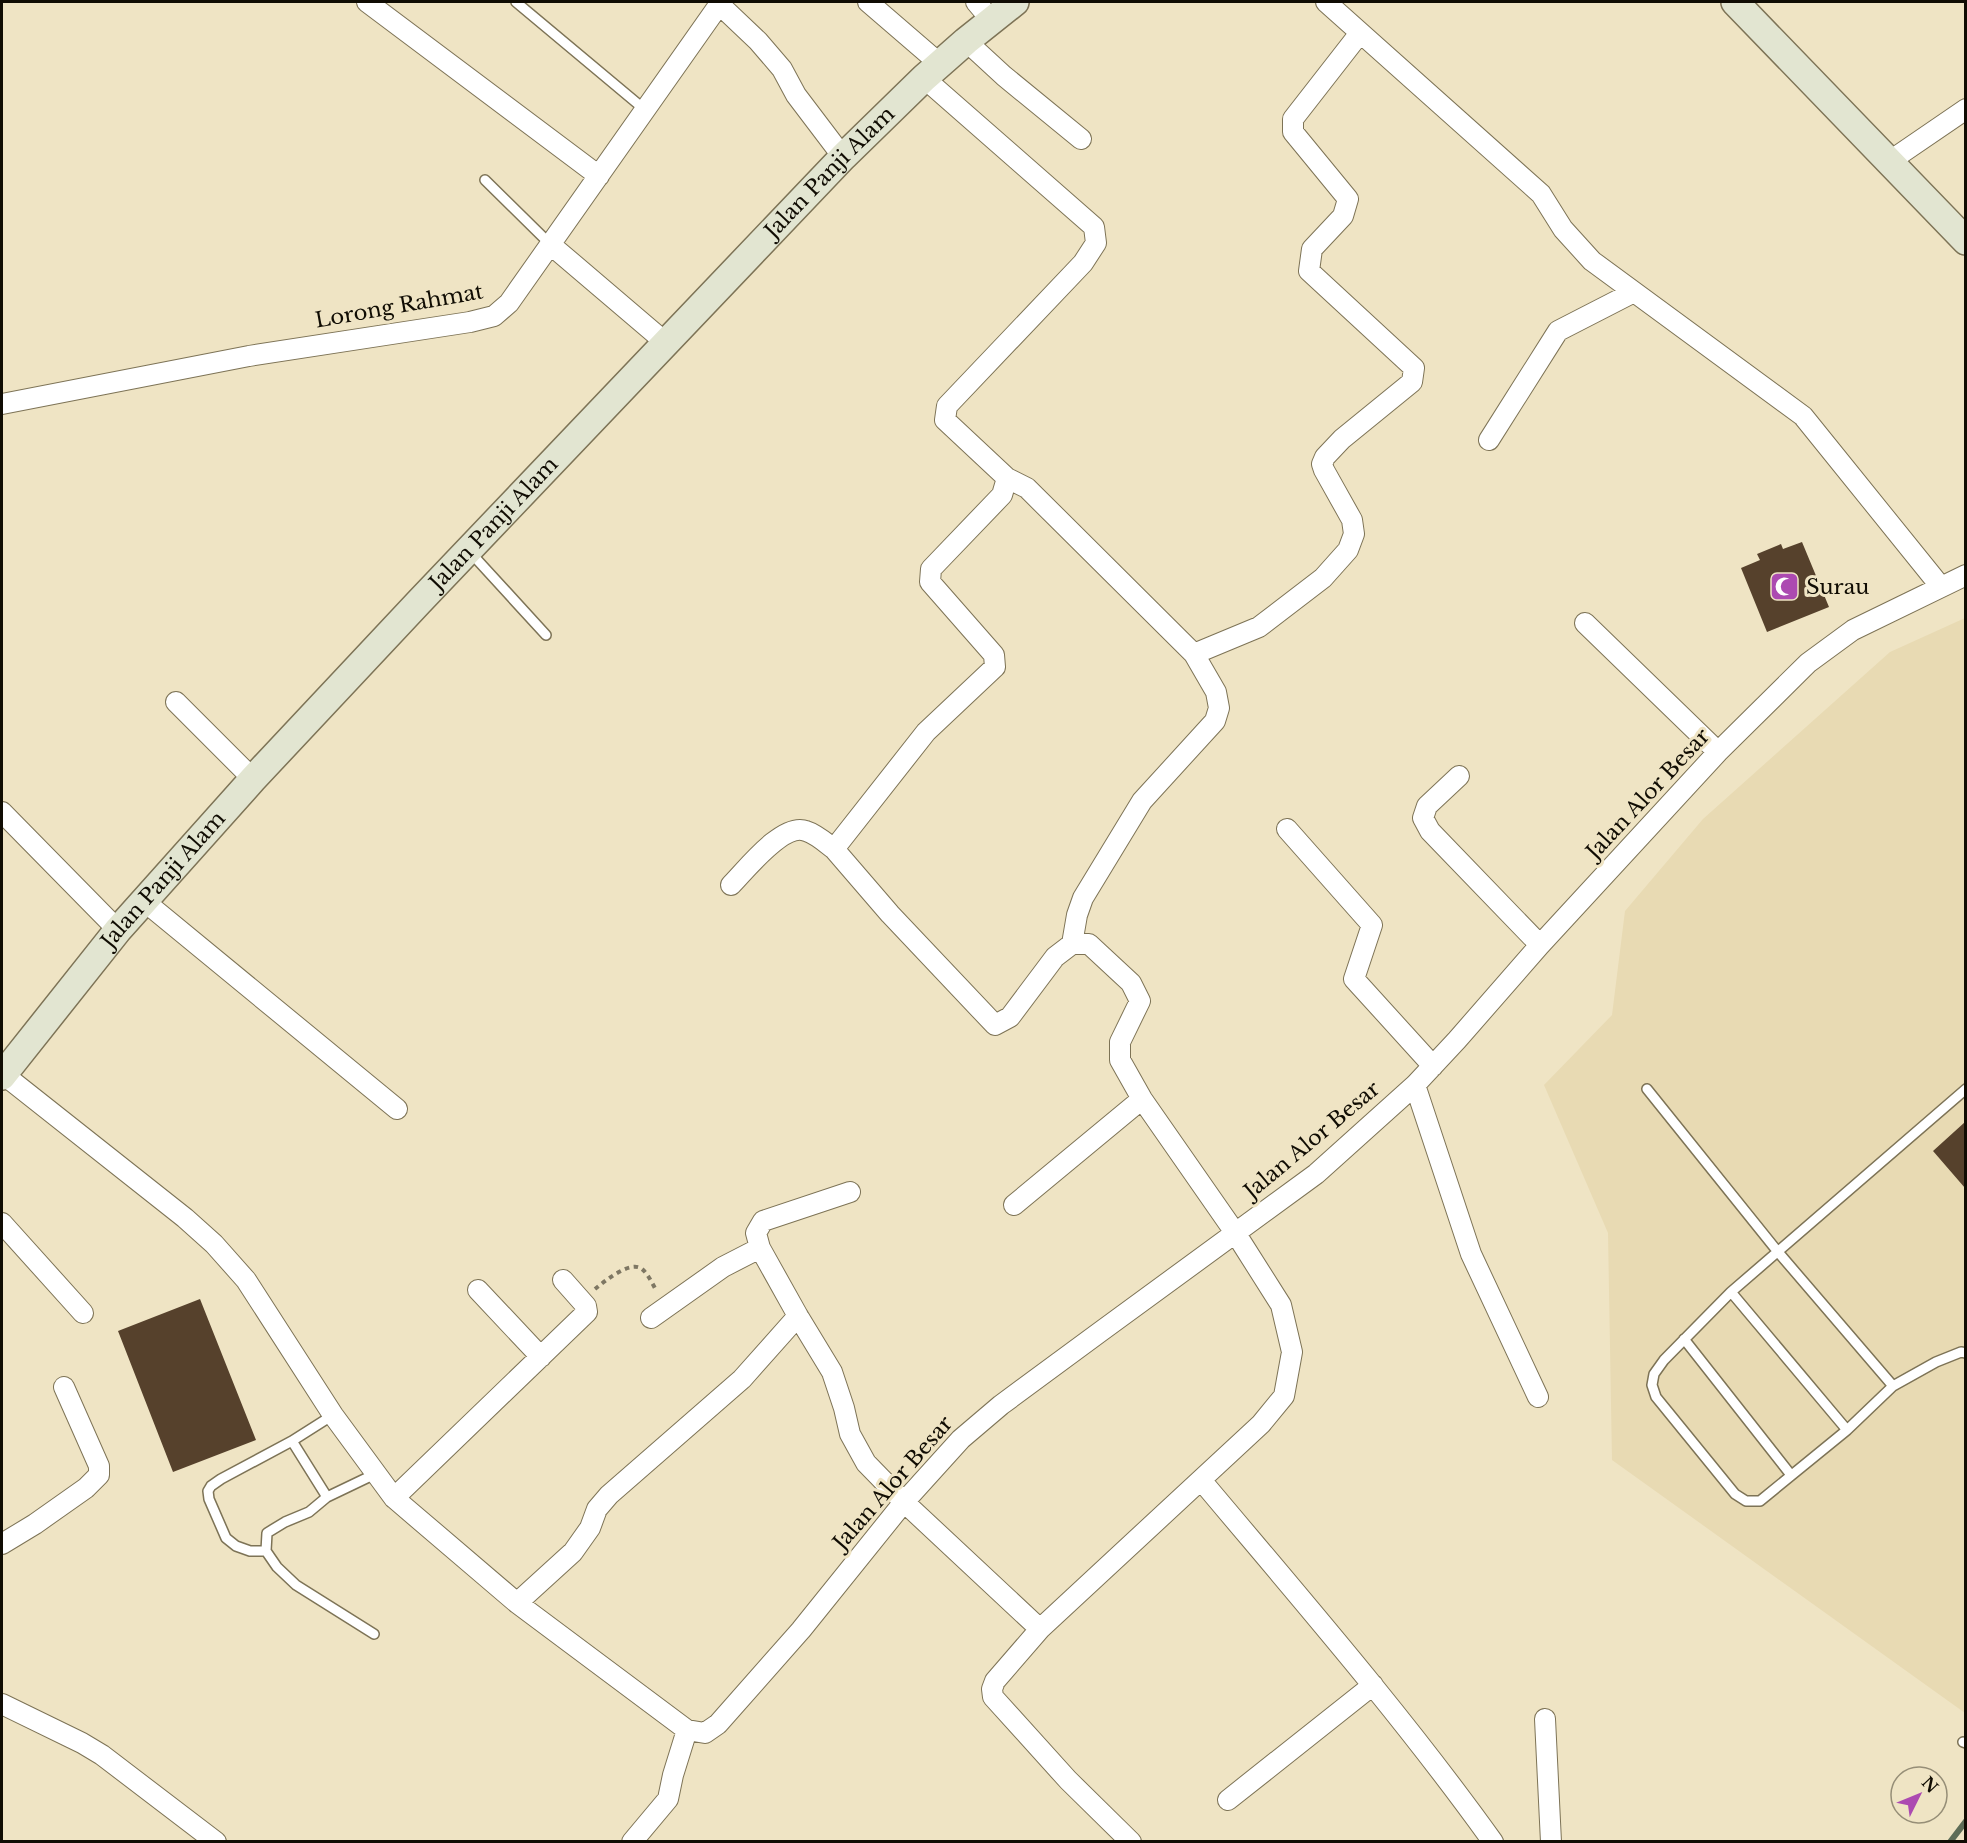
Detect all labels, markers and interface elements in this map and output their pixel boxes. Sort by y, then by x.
street label: Jalan Panji Alam [757,101,900,246]
street label: Lorong Rahmat [313,278,485,334]
street label: Jalan Panji Alam [422,451,564,598]
mosque icon: Surau [1769,571,1801,603]
place label: Surau [1806,574,1869,600]
street label: Jalan Alor Besar [1579,723,1715,867]
street label: Jalan Panji Alam [94,806,231,956]
street label: Jalan Alor Besar [1237,1076,1385,1206]
street label: Jalan Alor Besar [826,1411,958,1558]
north arrow [1889,1765,1949,1825]
text: N [1918,1772,1942,1797]

